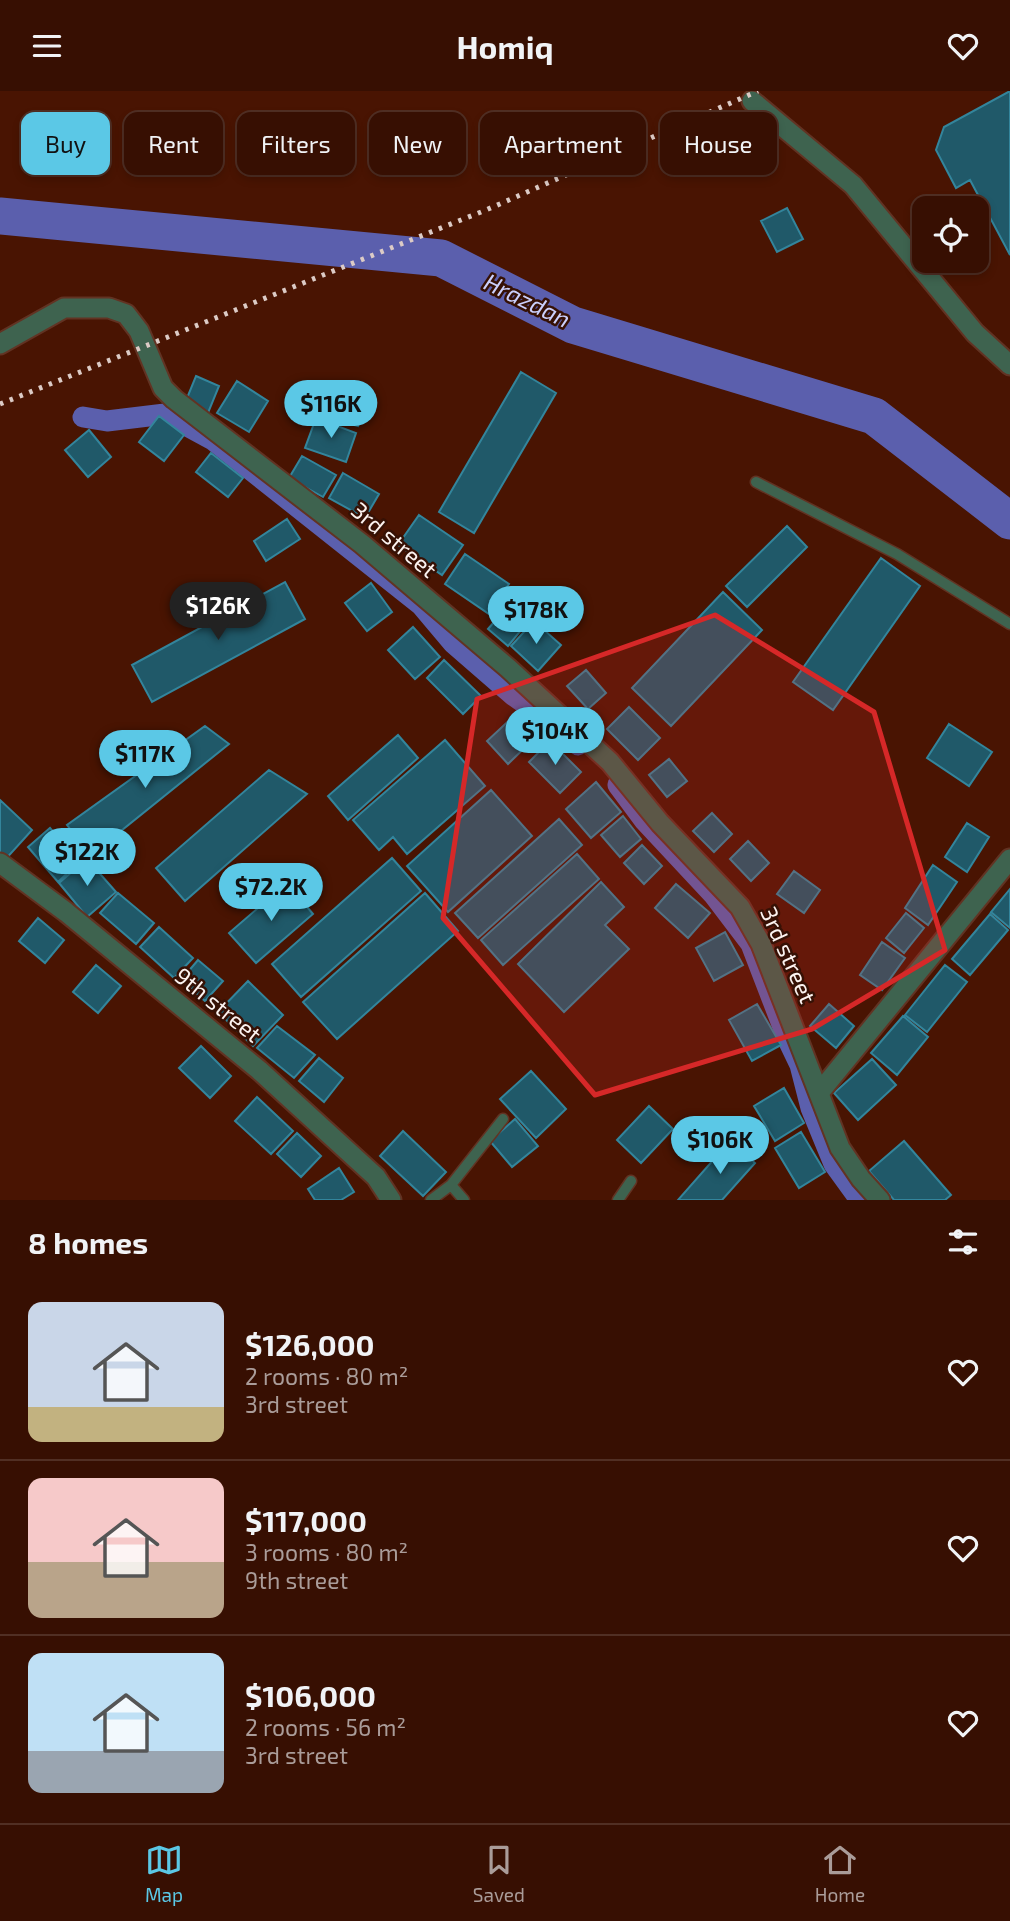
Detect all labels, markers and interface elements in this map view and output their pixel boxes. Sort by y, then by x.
icon: menu [28,27,66,65]
text: Homiq [456,27,554,65]
icon: heart [944,27,982,65]
chip: Buy [21,112,110,175]
chip: Rent [124,112,223,175]
chip: Filters [237,112,355,175]
chip: New [369,112,466,175]
chip: Apartment [480,112,646,175]
chip: House [660,112,777,175]
map controls [912,196,989,273]
button: locate [912,196,989,273]
water label: Hrazdan [480,266,576,333]
pin: $116K [282,381,380,440]
text: $116K [300,389,362,417]
street label: 3rd street [346,495,443,583]
pin: $126K [169,582,267,642]
pin: $178K [487,587,585,646]
text: $126K [186,591,250,619]
text: $178K [504,595,568,623]
pin: $104K [506,707,604,767]
text: $104K [521,716,589,744]
pin: $117K [96,731,194,790]
text: $117K [115,739,175,767]
pin: $122K [38,829,136,888]
text: $122K [55,837,119,865]
pin: $72.2K [214,863,328,923]
text: $72.2K [235,872,307,900]
street label: 3rd street [755,902,823,1008]
street label: 9th street [170,961,268,1048]
pin: $106K [671,1117,769,1176]
text: $106K [687,1125,753,1153]
icon: filters [944,1223,982,1261]
text: 8 homes [28,1224,148,1260]
text: $126,000 [245,1326,375,1362]
icon: home [84,1330,168,1414]
icon: heart [944,1353,982,1391]
text: 2 rooms · 80 m² [245,1362,408,1390]
text: 3rd street [245,1390,348,1418]
text: $117,000 [245,1502,367,1538]
icon: home [84,1506,168,1590]
icon: heart [944,1529,982,1567]
text: 3 rooms · 80 m² [245,1538,408,1566]
text: 9th street [245,1566,348,1594]
text: $106,000 [245,1677,376,1713]
icon: home [84,1681,168,1765]
icon: heart [944,1704,982,1742]
text: 2 rooms · 56 m² [245,1713,406,1741]
text: 3rd street [245,1741,348,1769]
tab: Map [145,1841,183,1906]
tab: Saved [473,1841,525,1906]
tab: Home [815,1841,865,1906]

